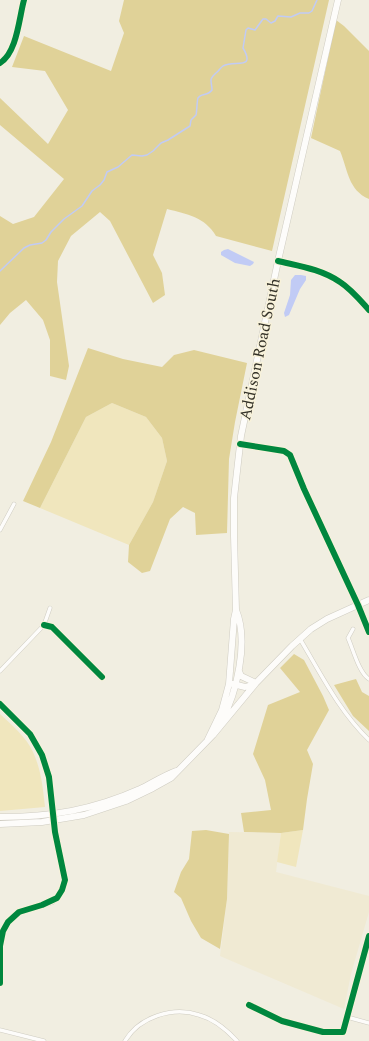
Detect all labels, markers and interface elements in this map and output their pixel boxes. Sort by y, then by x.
street label: Addison Road South [233,276,287,423]

